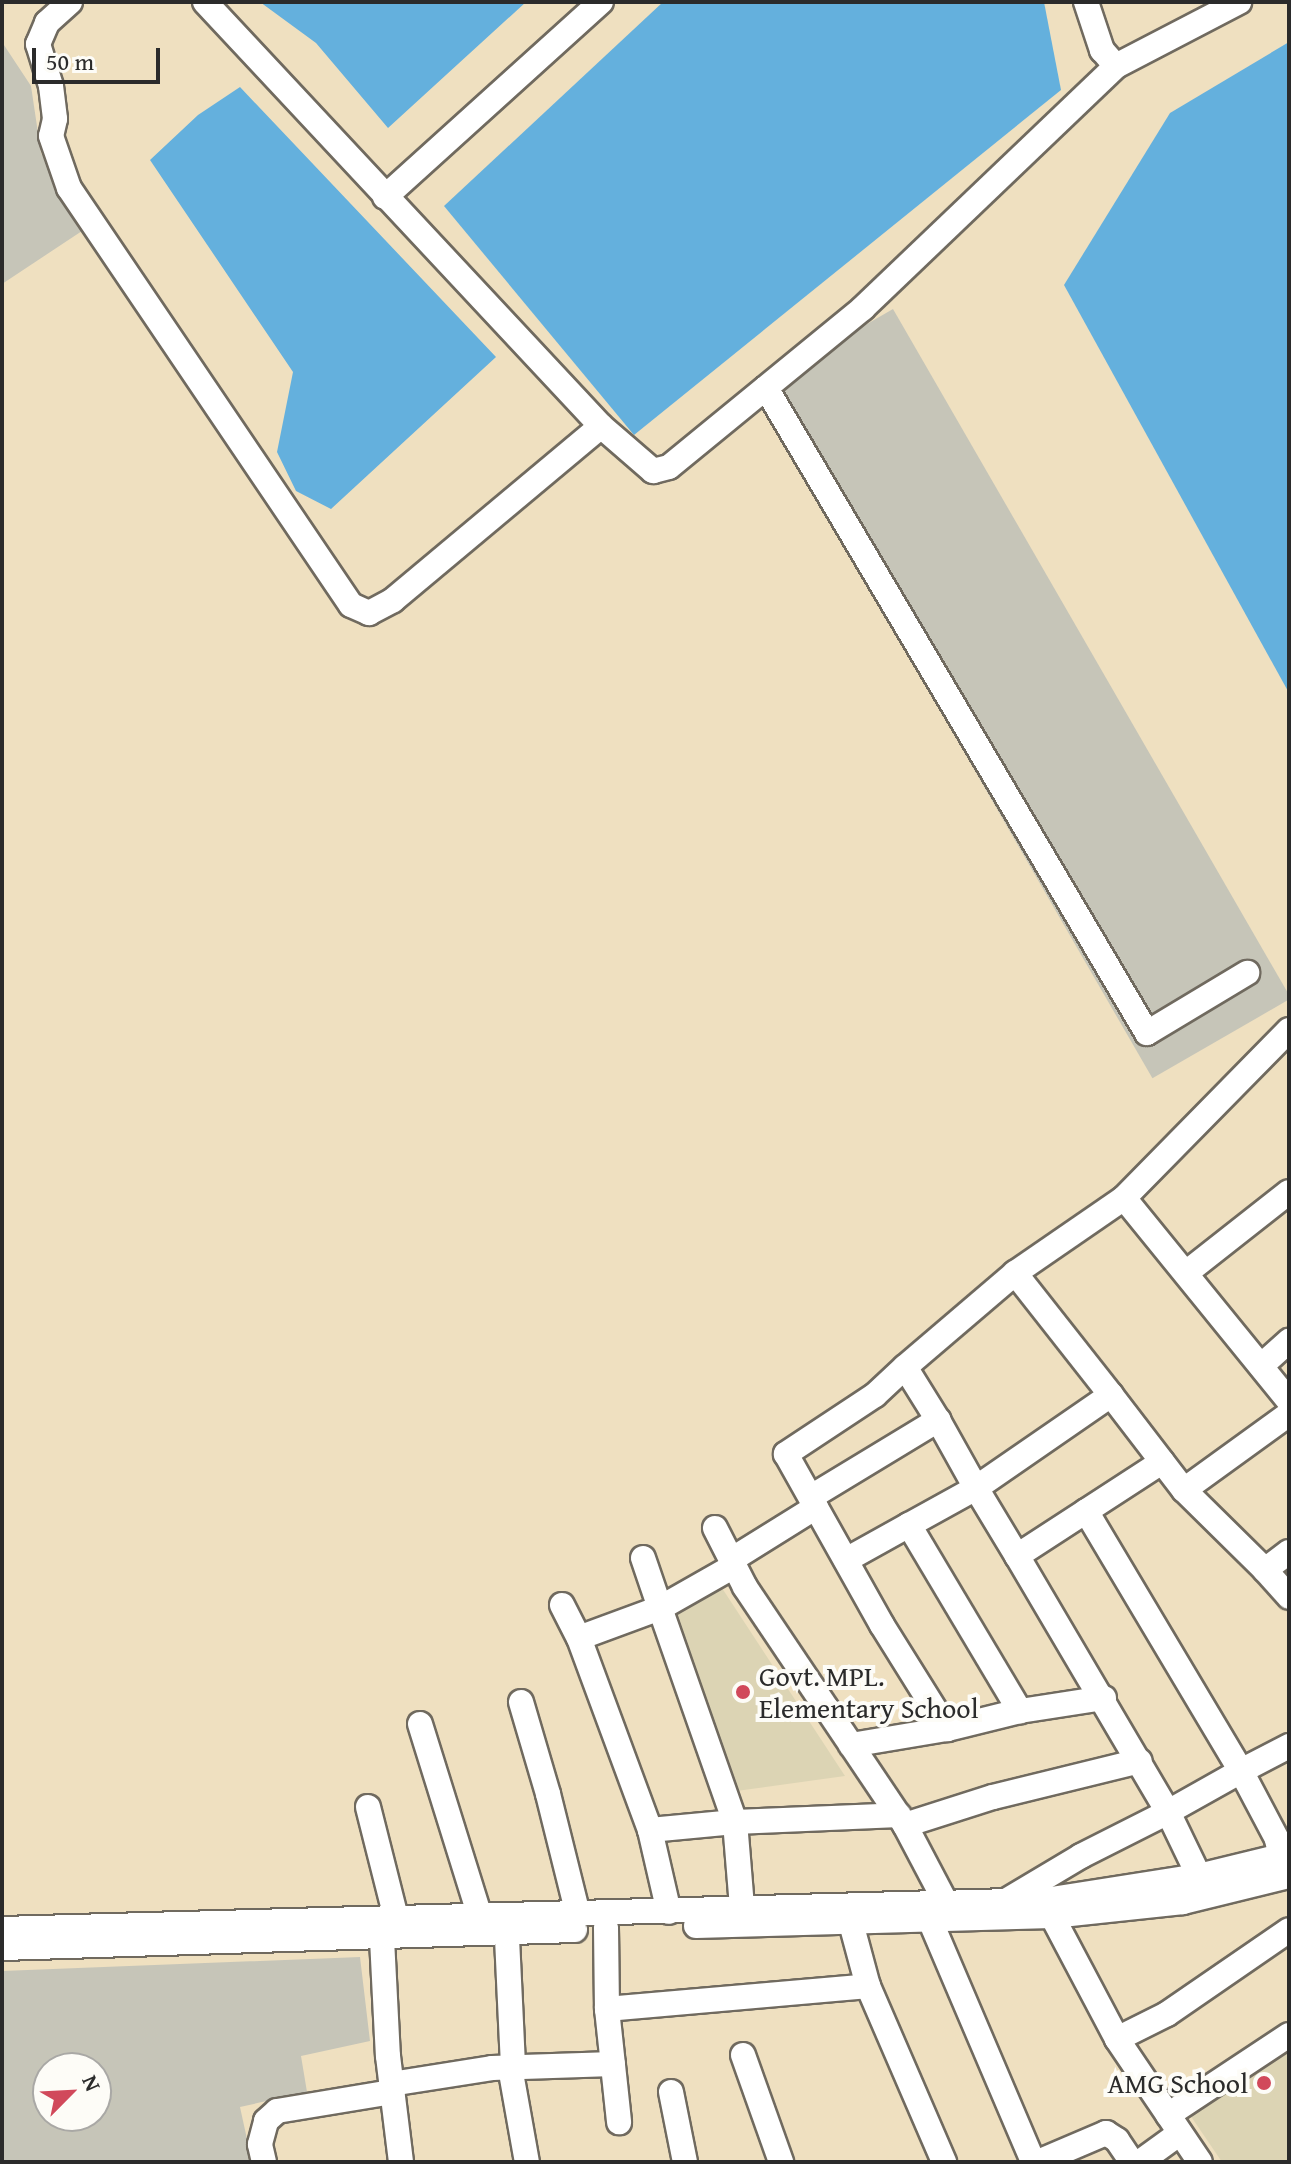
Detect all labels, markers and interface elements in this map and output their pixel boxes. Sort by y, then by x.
scale bar [36,32,164,82]
text: 50 m [46,44,94,79]
place label: Govt. MPL. Elementary School [759,1659,978,1725]
marker: Govt. MPL. Elementary School [734,1683,752,1701]
north arrow [32,2052,112,2132]
place label: AMG School [1108,2066,1248,2100]
text: N [74,2070,110,2096]
marker: AMG School [1255,2074,1273,2092]

